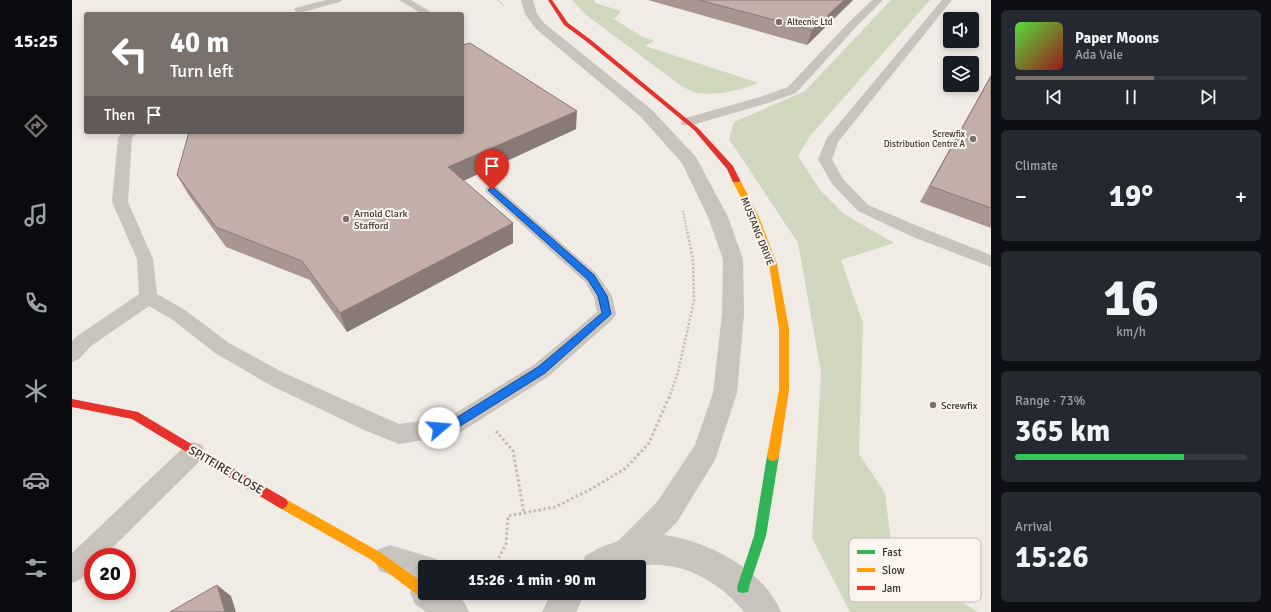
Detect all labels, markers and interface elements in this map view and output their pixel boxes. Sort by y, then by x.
map controls [943,12,979,92]
button: sound [943,12,979,48]
marker: Altecnic Ltd [774,17,784,27]
place label: Altecnic Ltd [787,17,833,28]
text: 40 m [170,26,229,60]
icon: left [104,28,156,80]
text: Paper Moons [1075,29,1159,47]
text: 15:25 [14,30,58,52]
text: Ada Vale [1075,47,1123,63]
button: layers [943,56,979,92]
text: Turn left [170,60,233,82]
icon: previous [1043,86,1065,108]
icon: pause [1120,86,1142,108]
icon: next [1197,86,1219,108]
icon: arrive [143,104,165,126]
text: Then [104,106,135,124]
icon: directions [22,112,50,140]
place label: Screwfix Distribution Centre A [884,129,966,150]
marker: Screwfix Distribution Centre A [968,134,978,144]
pin [475,149,509,190]
icon: arrive [481,155,503,177]
text: Climate [1015,158,1058,174]
text: 19° [1109,178,1153,215]
text: − [1015,183,1027,210]
text: + [1235,183,1247,210]
street label: MUSTANG DRIVE [738,195,776,268]
icon: music [22,201,50,229]
place label: Arnold Clark Stafford [354,208,408,232]
marker: Arnold Clark Stafford [341,214,351,224]
text: 16 [1103,266,1159,330]
icon: phone [22,289,50,317]
text: km/h [1116,324,1146,340]
icon: climate [22,377,50,405]
text: Range · 73% [1015,393,1085,409]
marker: Screwfix [928,400,938,410]
place label: Screwfix [941,400,978,412]
position arrow [418,407,460,449]
text: 365 km [1015,413,1110,450]
street label: SPITFIRE CLOSE [186,443,266,498]
icon: car [22,466,50,494]
text: Arrival [1015,519,1052,535]
legend [849,538,981,602]
text: 15:26 [1015,539,1089,576]
text: Fast [882,546,902,559]
speed limit sign: 20 [84,548,136,600]
icon: filters [22,554,50,582]
text: Slow [882,564,905,577]
text: 15:26 · 1 min · 90 m [468,571,596,589]
text: Jam [882,582,901,595]

